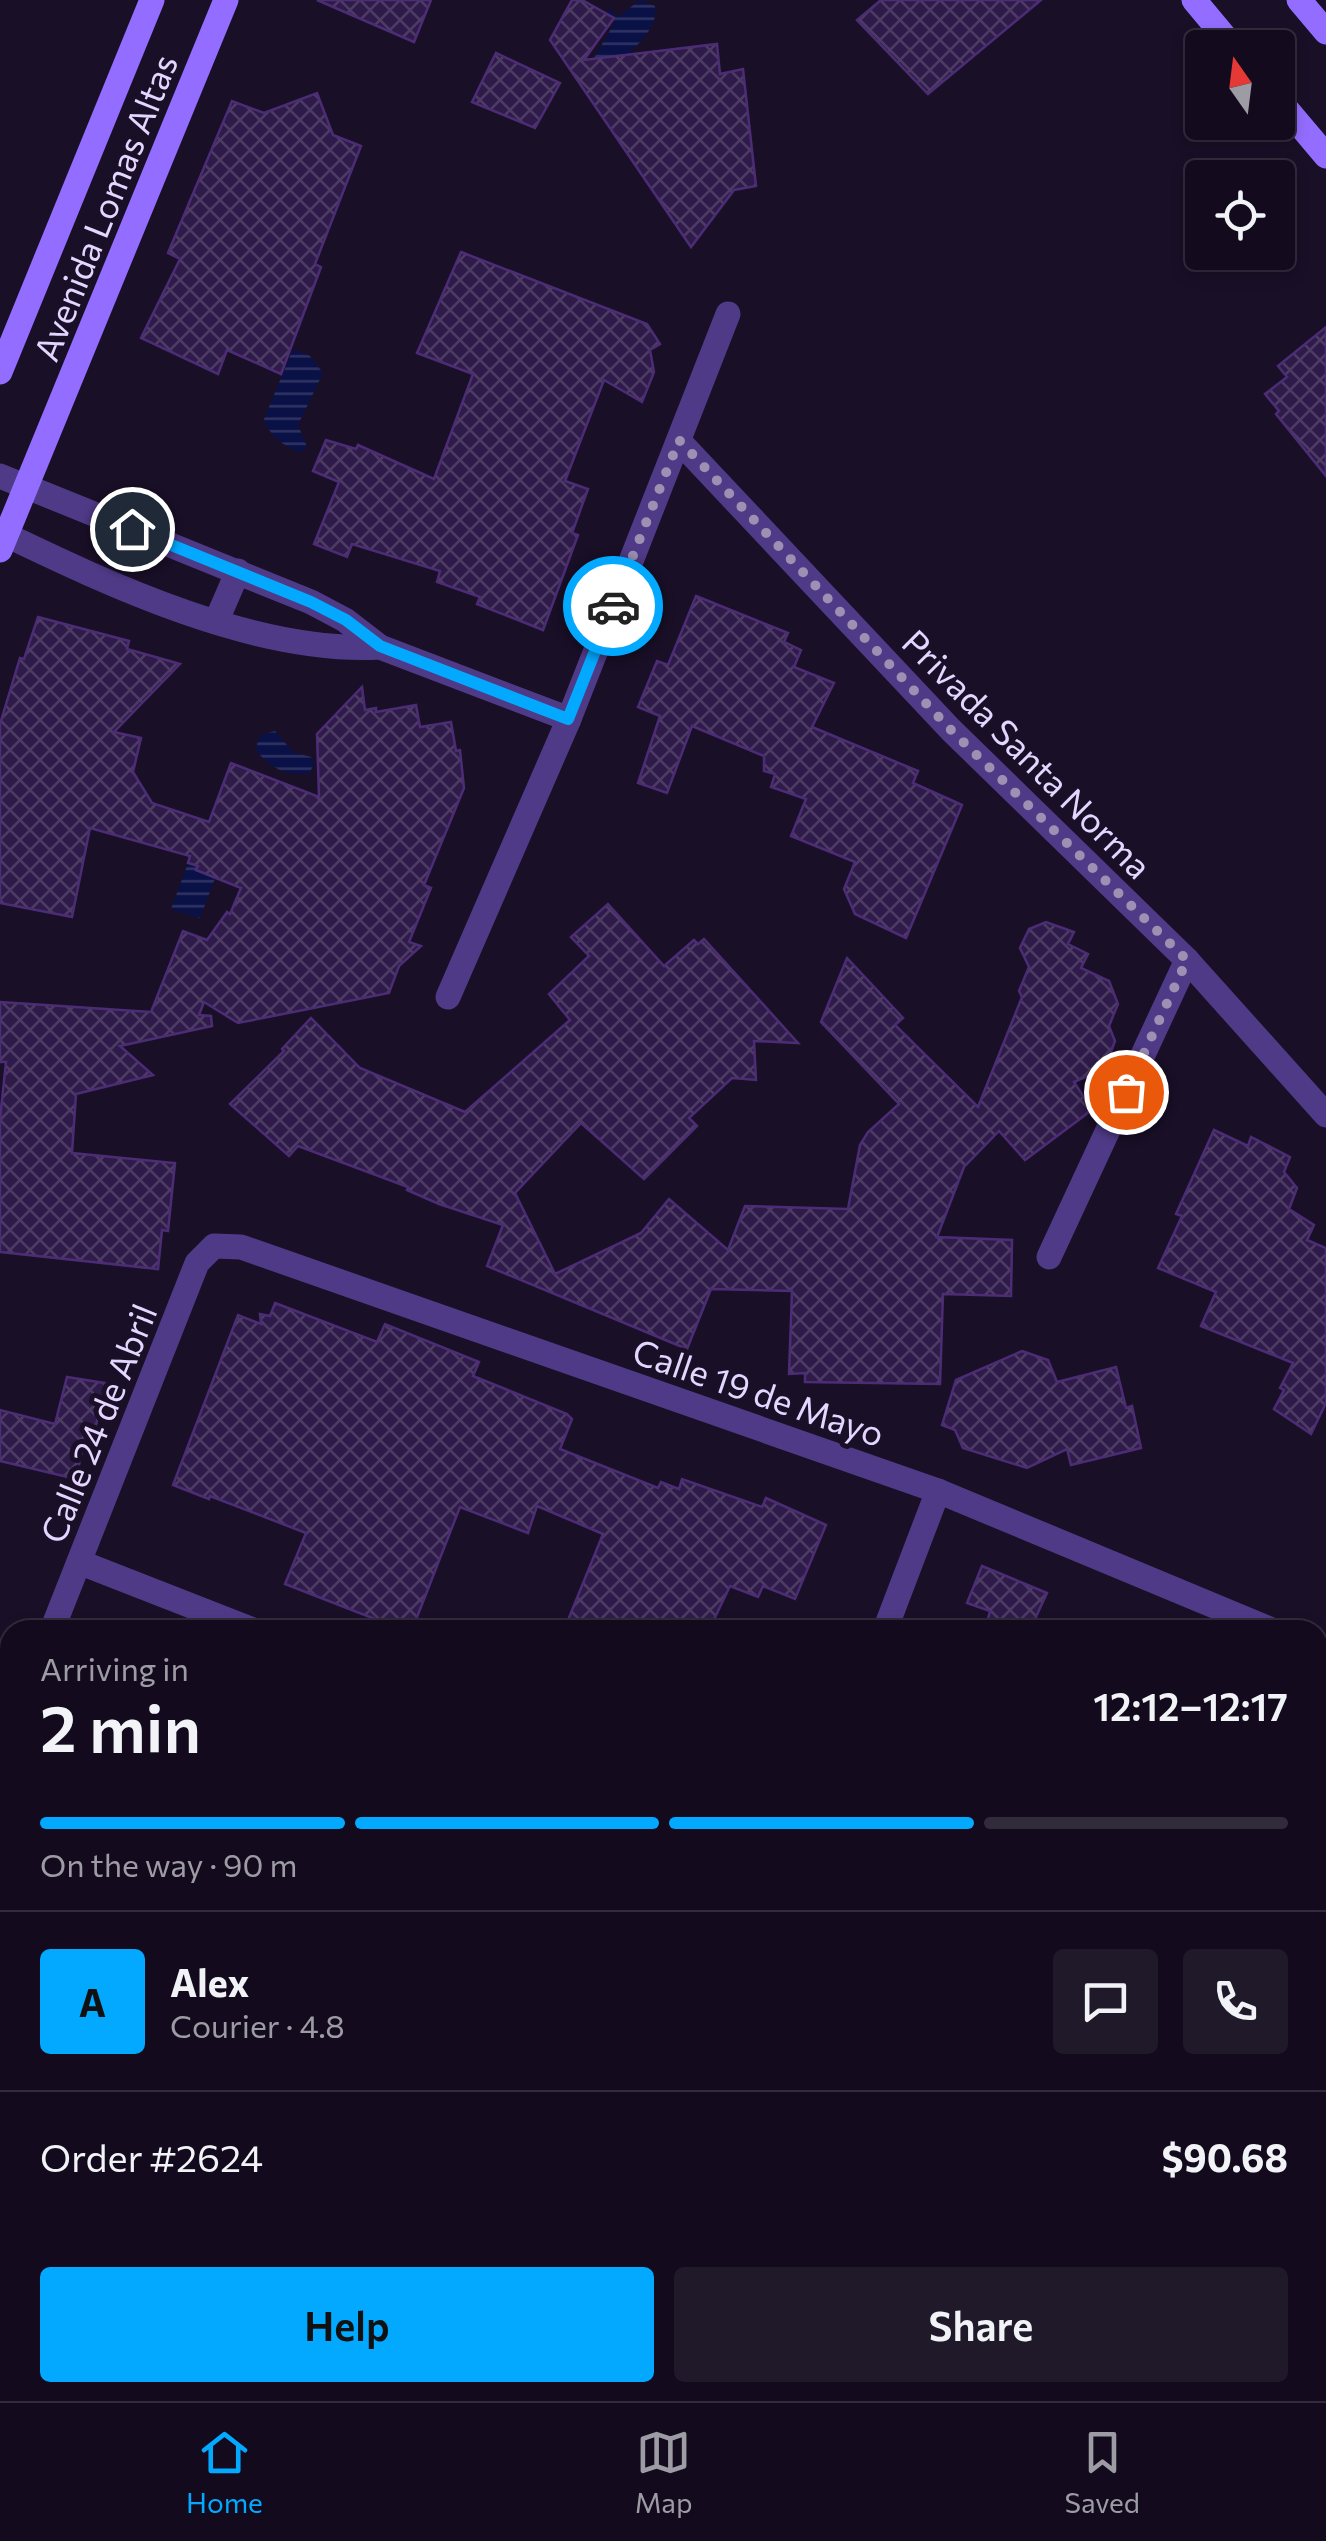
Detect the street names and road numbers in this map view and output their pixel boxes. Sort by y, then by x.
street label: Avenida Lomas Altas [23,47,185,367]
street label: Privada Santa Norma [895,620,1161,886]
street label: Calle 24 de Abril [30,1297,164,1549]
street label: Calle 19 de Mayo [628,1328,890,1454]

